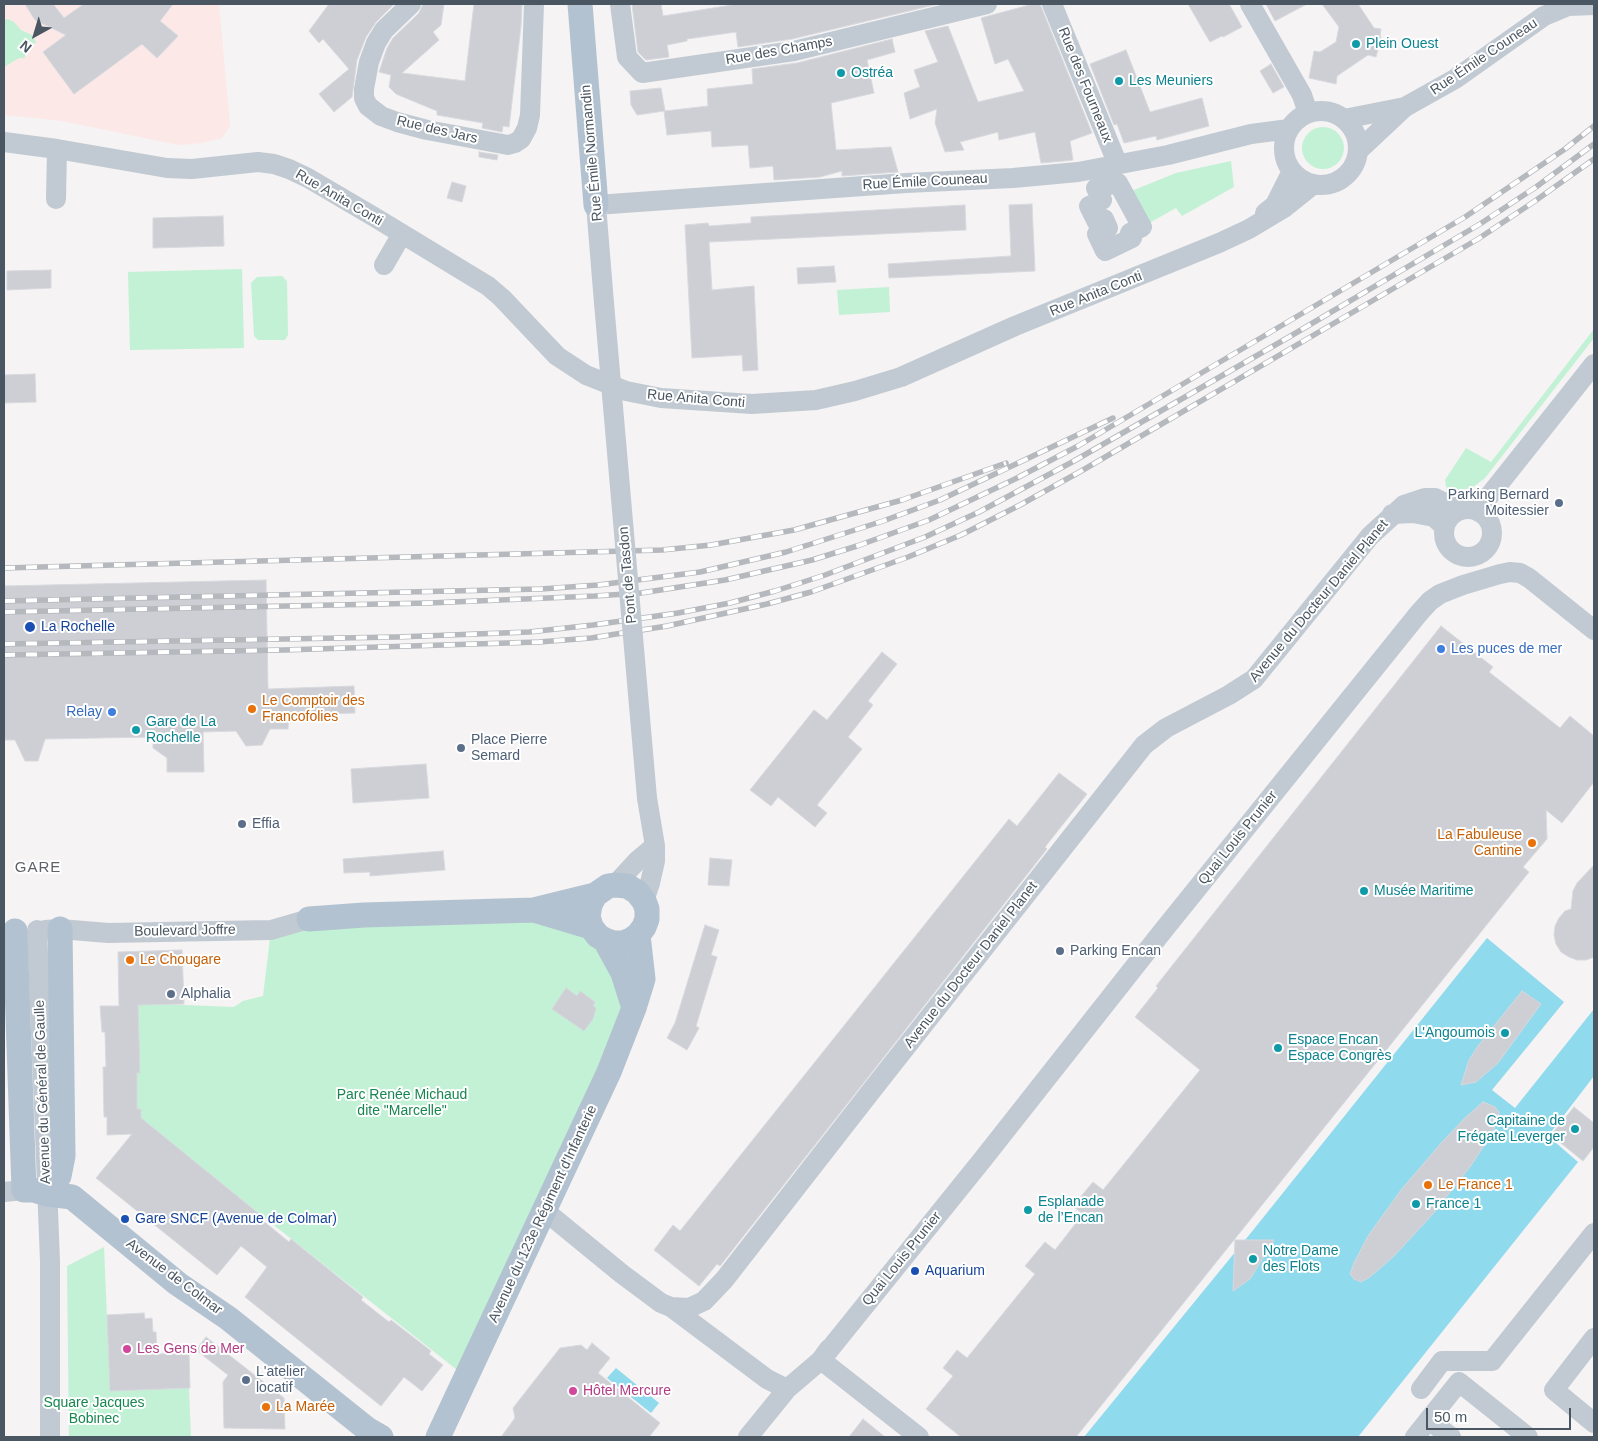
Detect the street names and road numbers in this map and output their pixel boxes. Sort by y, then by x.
street label: Rue Émile Couneau [1427,15,1541,99]
street label: Rue des Fourneaux [1054,25,1116,145]
street label: Rue des Champs [724,33,834,69]
street label: Rue Émile Normandin [578,84,606,222]
street label: Rue des Jars [395,113,479,147]
street label: Rue Anita Conti [292,166,386,230]
street label: Rue Émile Couneau [862,170,988,194]
street label: Rue Anita Conti [1047,268,1145,320]
street label: Rue Anita Conti [646,386,746,412]
street label: Avenue du Docteur Daniel Planet [1246,516,1392,686]
street label: Pont de Tasdon [615,526,641,624]
street label: Quai Louis Prunier [1195,788,1281,888]
street label: Avenue du Docteur Daniel Planet [901,878,1041,1052]
street label: Boulevard Joffre [134,922,236,940]
street label: Avenue du Général de Gaulle [31,1000,55,1184]
street label: Avenue du 123e Régiment d'Infanterie [485,1102,601,1326]
street label: Quai Louis Prunier [859,1209,945,1309]
street label: Avenue de Colmar [123,1235,225,1319]

